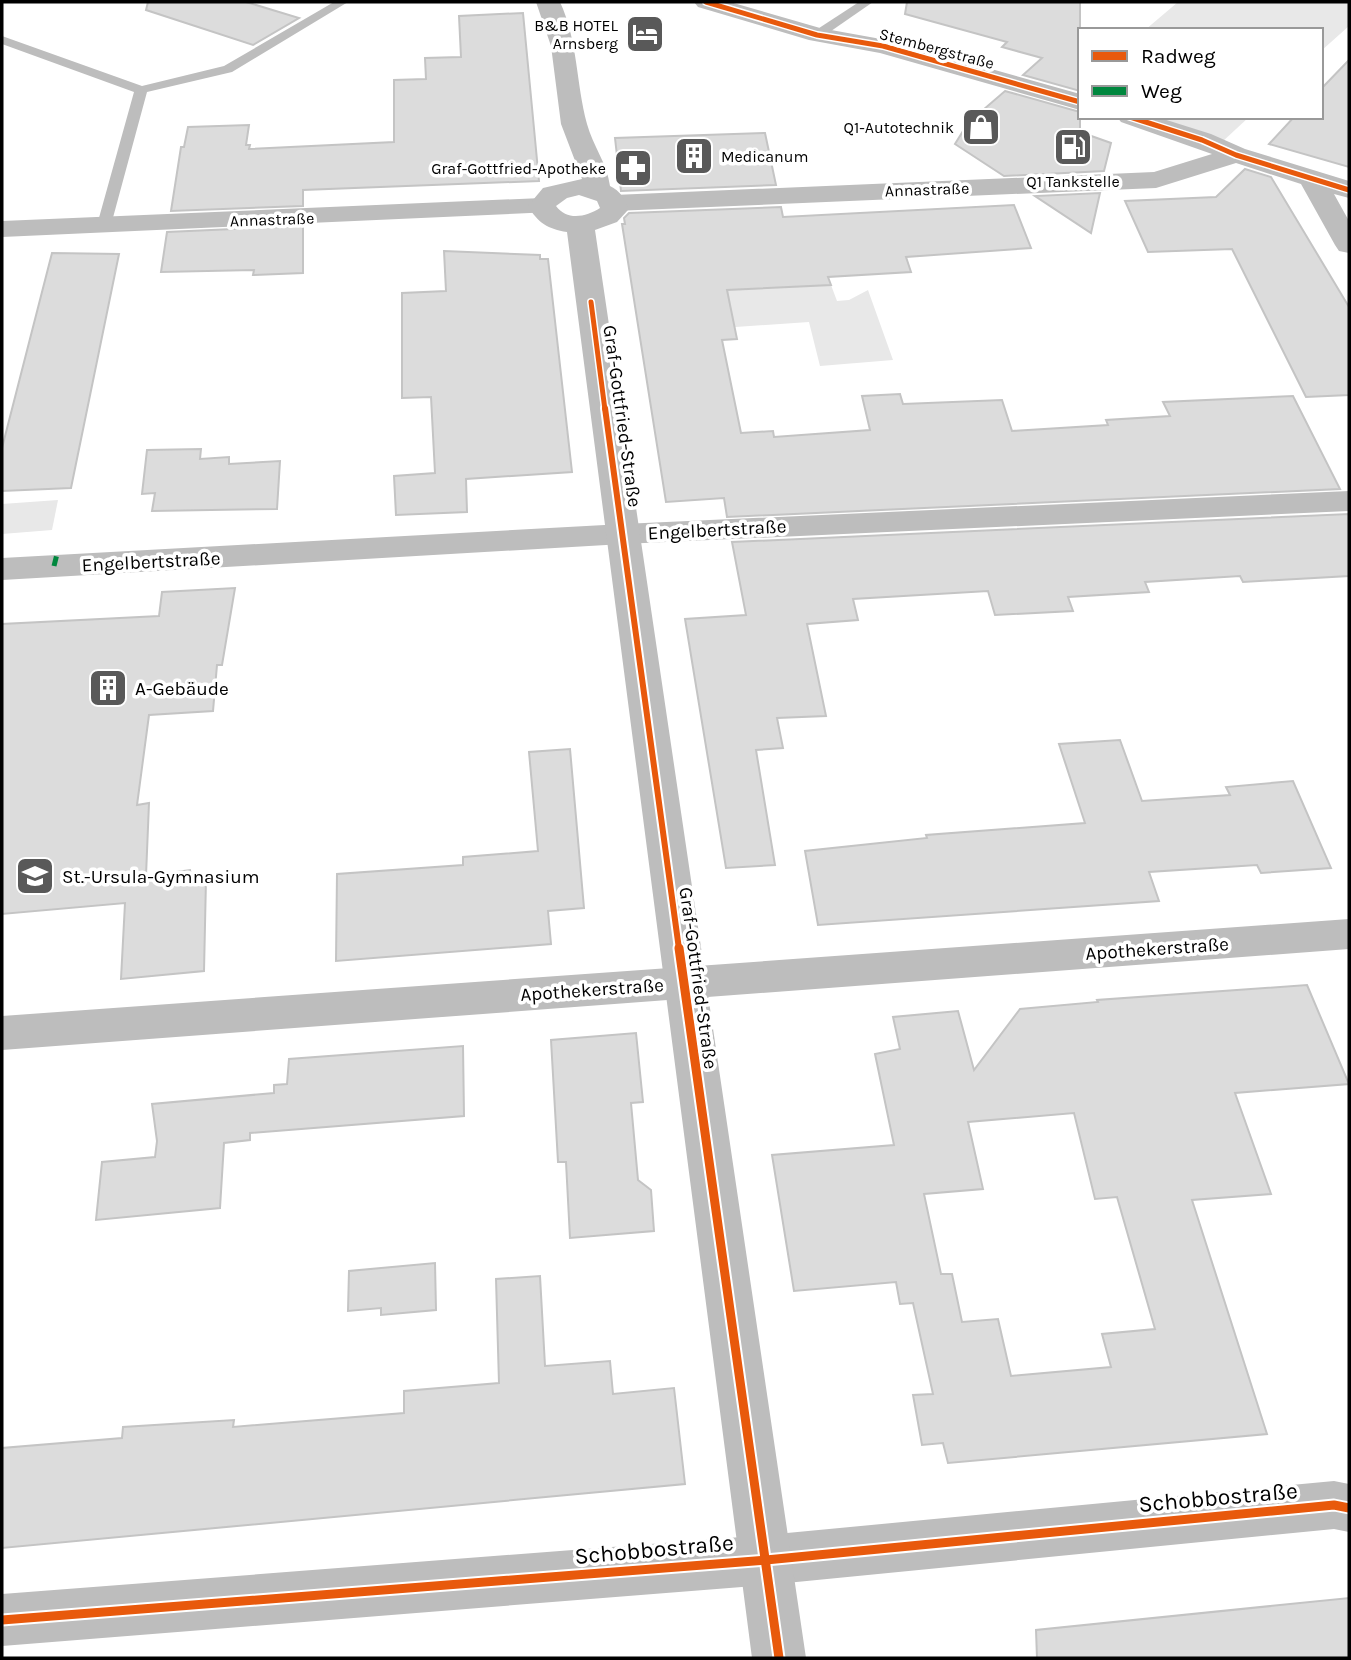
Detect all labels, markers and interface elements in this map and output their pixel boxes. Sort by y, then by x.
hotel icon: B&B HOTEL Arnsberg [624,13,666,55]
place label: B&B HOTEL Arnsberg [534,16,619,53]
street label: Stembergstraße [877,24,996,73]
legend [1078,28,1323,119]
text: Radweg [1141,44,1216,68]
text: Weg [1141,79,1182,103]
shop icon: Q1-Autotechnik [960,106,1002,148]
place label: Q1-Autotechnik [843,118,954,137]
fuel station icon: Q1 Tankstelle [1052,126,1094,168]
building icon: Medicanum [673,135,715,177]
pharmacy icon: Graf-Gottfried-Apotheke [612,147,654,189]
place label: Medicanum [721,147,808,166]
place label: Graf-Gottfried-Apotheke [431,159,606,178]
place label: Q1 Tankstelle [1026,172,1120,191]
street label: Annastraße [885,179,970,200]
street label: Annastraße [230,209,315,230]
street label: Graf-Gottfried-Straße [598,324,646,509]
street label: Engelbertstraße [647,515,787,545]
street label: Engelbertstraße [81,547,221,577]
building icon: A-Gebäude [87,667,129,709]
place label: A-Gebäude [135,678,229,700]
school or university icon: St.-Ursula-Gymnasium [14,855,56,897]
place label: St.-Ursula-Gymnasium [62,866,260,888]
street label: Graf-Gottfried-Straße [674,886,722,1071]
street label: Apothekerstraße [1084,933,1230,965]
street label: Apothekerstraße [519,974,665,1006]
street label: Schobbostraße [1137,1477,1299,1518]
street label: Schobbostraße [573,1529,735,1570]

